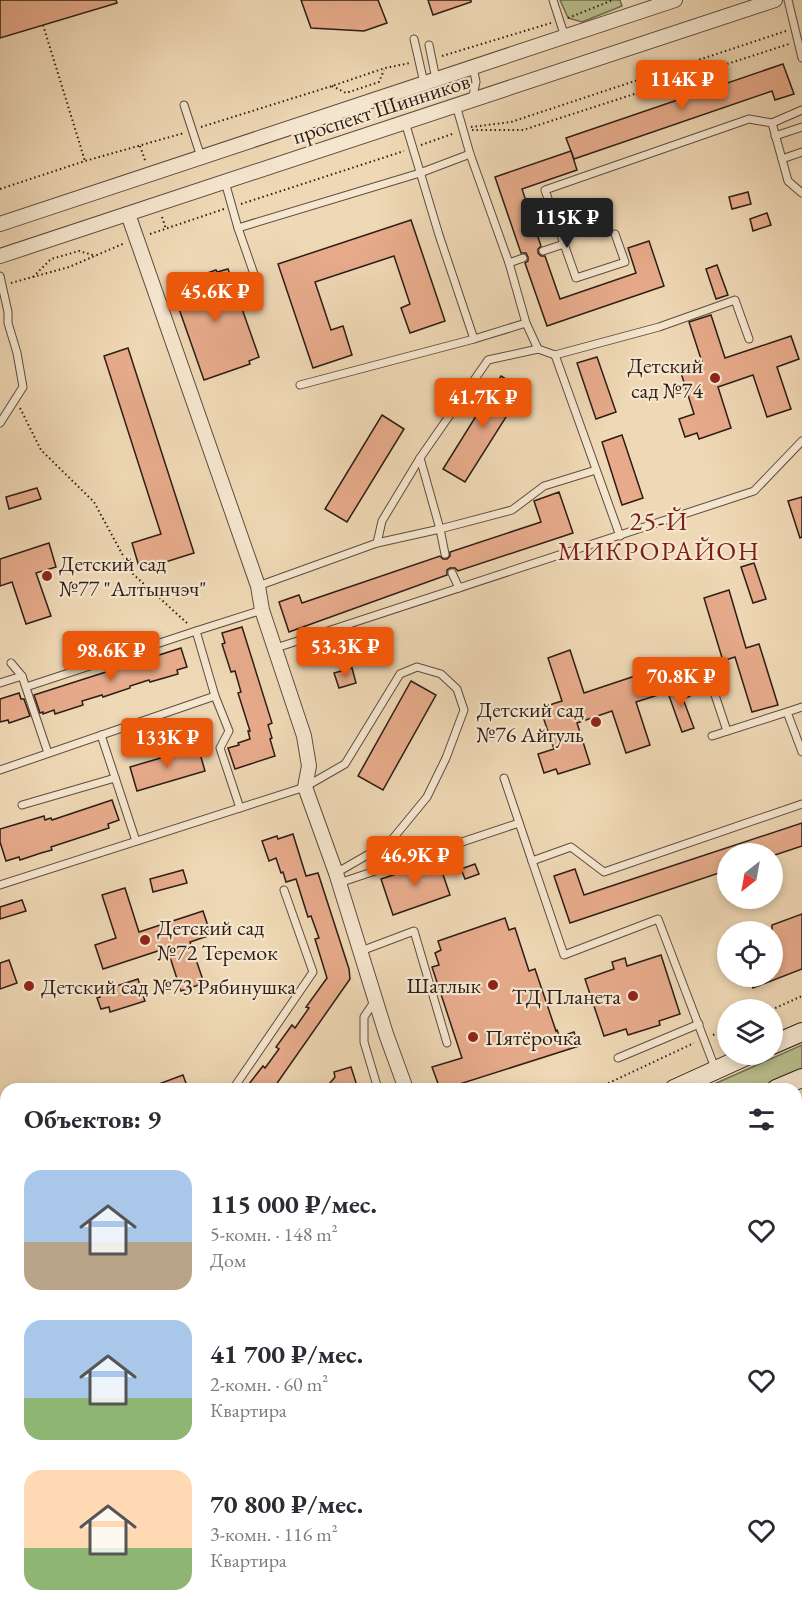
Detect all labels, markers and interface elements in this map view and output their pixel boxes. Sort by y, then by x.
pin: 114K ₽ [633,60,731,111]
street label: проспект Шинников [289,66,474,151]
text: 114K ₽ [650,66,714,92]
pin: 115K ₽ [518,198,616,249]
text: 115K ₽ [535,204,599,230]
pin: 45.6K ₽ [160,272,270,323]
text: 45.6K ₽ [181,278,249,304]
place label: Детский сад №74 [628,351,703,405]
marker: Детский сад №74 [708,371,722,385]
pin: 41.7K ₽ [428,378,538,429]
text: 41.7K ₽ [449,384,517,410]
district label: 25-Й МИКРОРАЙОН [558,504,760,568]
place label: Детский сад №77 "Алтынчэч" [59,549,207,603]
marker: Детский сад №77 "Алтынчэч" [40,569,54,583]
pin: 53.3K ₽ [290,627,400,678]
pin: 98.6K ₽ [56,631,166,682]
text: 53.3K ₽ [311,633,379,659]
text: 98.6K ₽ [77,637,145,663]
pin: 70.8K ₽ [626,657,736,708]
text: 70.8K ₽ [647,663,715,689]
place label: Детский сад №76 Айгуль [476,695,584,749]
marker: Детский сад №76 Айгуль [589,715,603,729]
pin: 133K ₽ [118,718,216,769]
text: 133K ₽ [135,724,199,750]
pin: 46.9K ₽ [360,836,470,887]
text: 46.9K ₽ [381,842,449,868]
north arrow [717,843,783,909]
map controls [717,843,783,1065]
place label: Детский сад №72 Теремок [157,913,278,967]
button: locate [717,921,783,987]
marker: Детский сад №72 Теремок [138,933,152,947]
place label: Шатлык [406,971,481,1000]
place label: Детский сад №73 Рябинушка [41,972,296,1001]
marker: Шатлык [486,978,500,992]
marker: Детский сад №73 Рябинушка [22,979,36,993]
place label: ТД Планета [512,982,621,1011]
marker: ТД Планета [626,989,640,1003]
button: layers [717,999,783,1065]
place label: Пятёрочка [485,1023,582,1052]
marker: Пятёрочка [466,1030,480,1044]
text: Объектов: 9 [24,1102,161,1136]
icon: filters [745,1103,778,1136]
text: 115 000 ₽/мес. [210,1187,377,1221]
icon: home [72,1194,144,1266]
icon: heart [745,1214,778,1247]
text: 5-комн. · 148 m² [210,1221,338,1247]
text: Дом [210,1247,246,1273]
text: 41 700 ₽/мес. [210,1337,363,1371]
icon: home [72,1344,144,1416]
icon: heart [745,1364,778,1397]
text: 2-комн. · 60 m² [210,1371,328,1397]
text: Квартира [210,1397,287,1423]
text: 70 800 ₽/мес. [210,1487,363,1521]
icon: home [72,1494,144,1566]
icon: heart [745,1514,778,1547]
text: 3-комн. · 116 m² [210,1521,338,1547]
text: Квартира [210,1547,287,1573]

